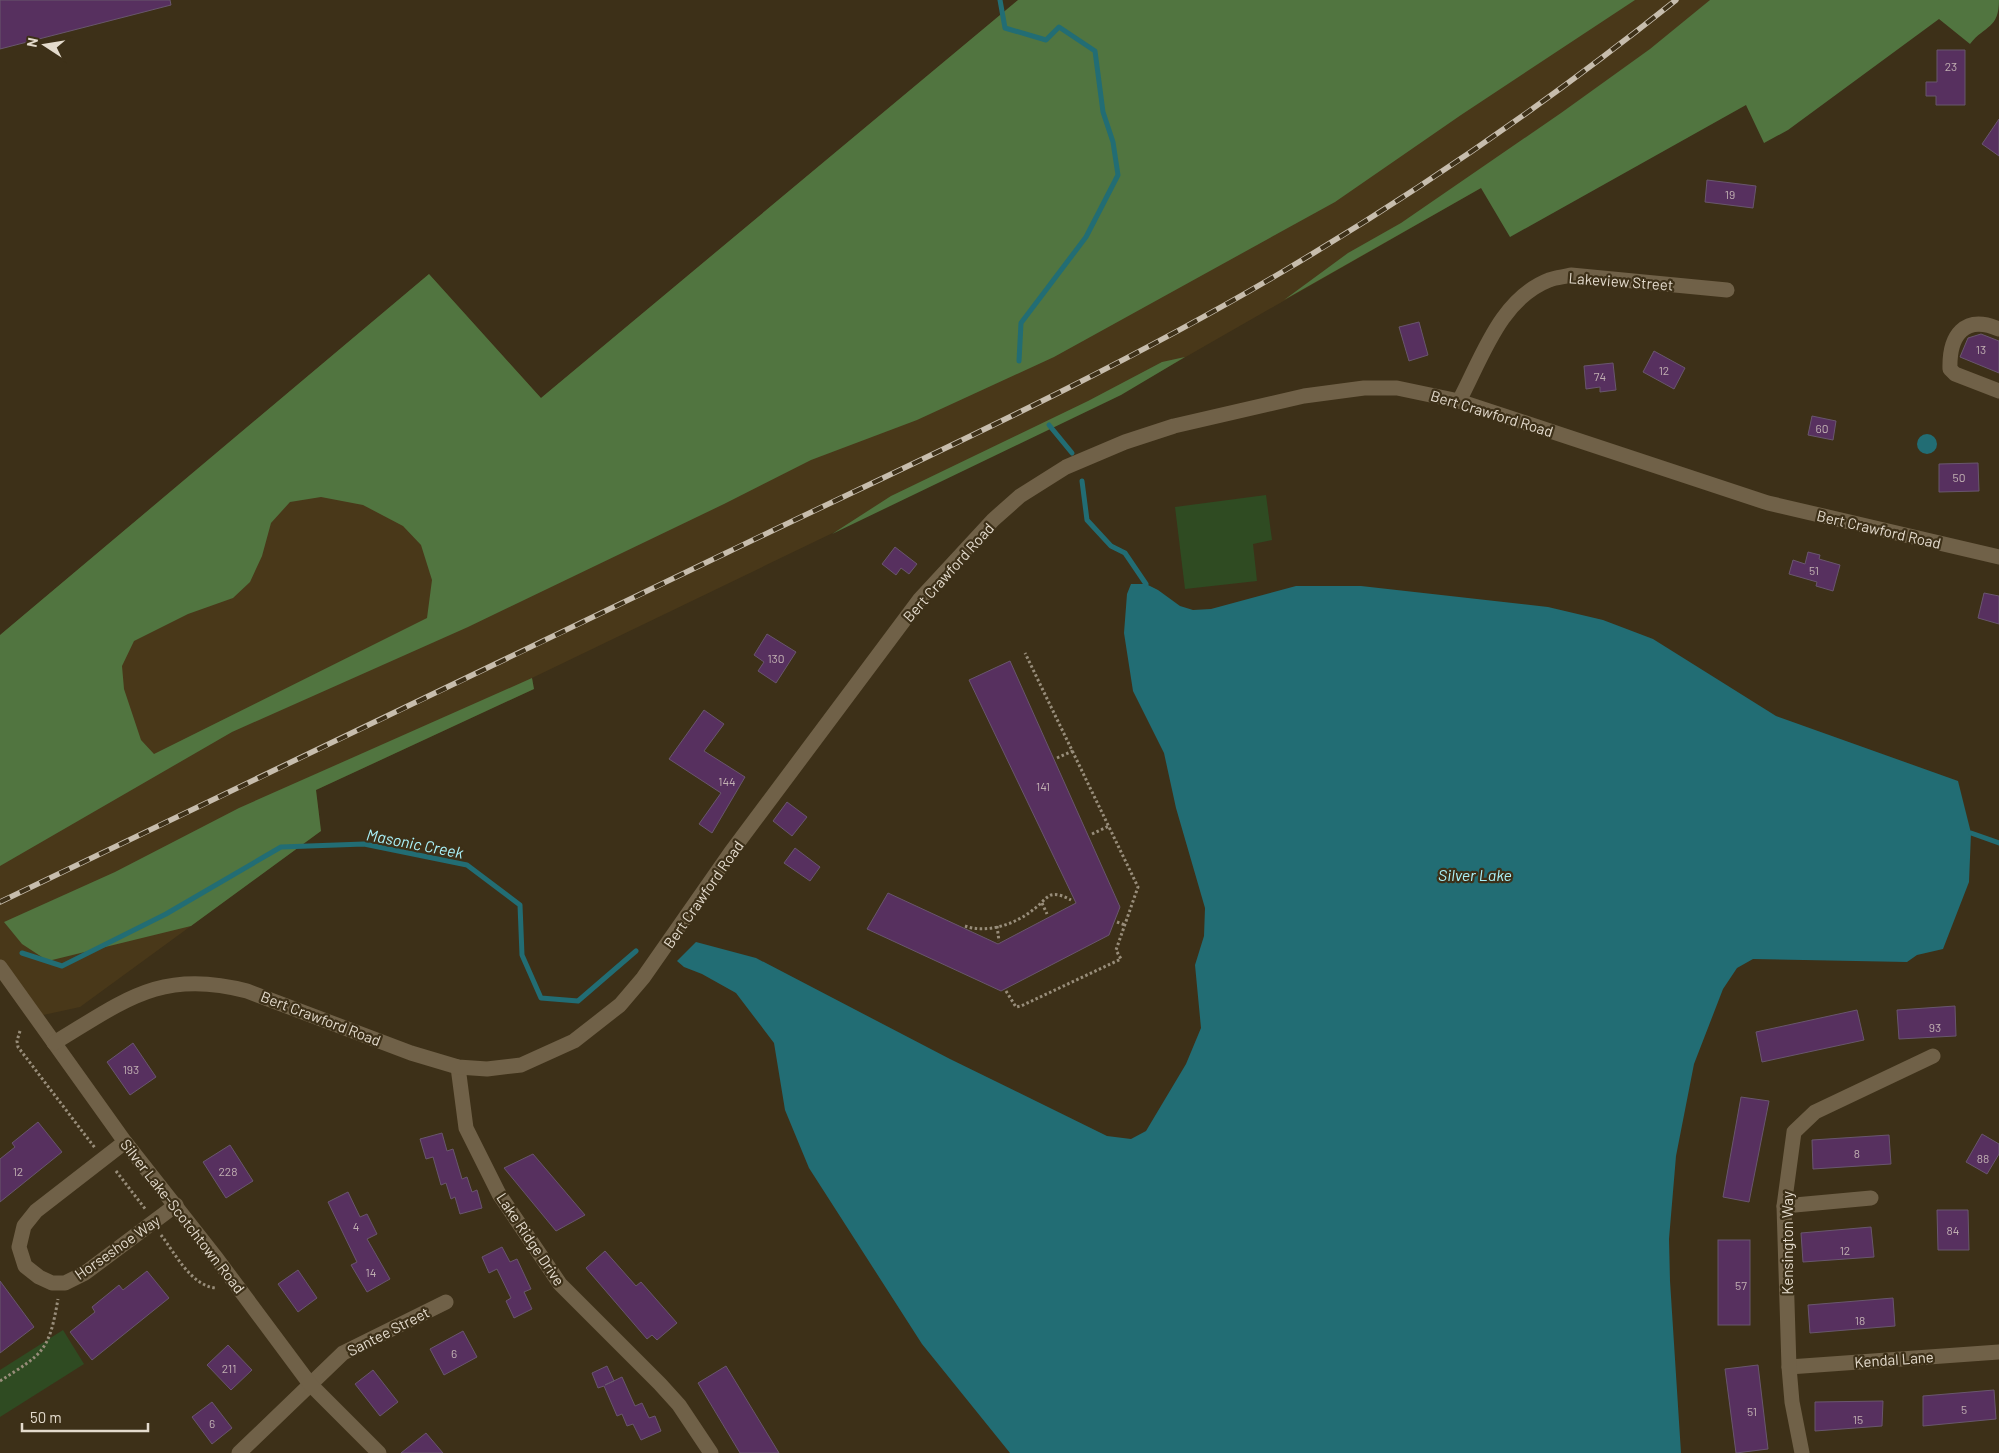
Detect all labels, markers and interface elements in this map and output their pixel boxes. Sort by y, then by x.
north arrow [20,20,70,70]
text: N [23,36,41,49]
house number: 23 [1945,59,1957,73]
house number: 19 [1725,187,1735,201]
street label: Lakeview Street [1568,268,1674,294]
house number: 13 [1976,342,1986,356]
house number: 12 [1659,363,1669,377]
house number: 74 [1594,369,1606,383]
street label: Bert Crawford Road [1429,386,1555,440]
house number: 60 [1816,421,1828,435]
house number: 50 [1953,470,1965,484]
street label: Bert Crawford Road [1815,506,1943,552]
street label: Bert Crawford Road [899,519,997,625]
house number: 51 [1809,563,1819,577]
house number: 130 [767,651,785,665]
house number: 144 [718,774,736,788]
house number: 141 [1036,779,1050,793]
water label: Masonic Creek [365,824,465,862]
street label: Bert Crawford Road [659,837,747,951]
water label: Silver Lake [1438,865,1512,884]
street label: Bert Crawford Road [258,987,384,1049]
house number: 93 [1929,1020,1941,1034]
house number: 193 [123,1062,139,1076]
street label: Silver Lake-Scotchtown Road [117,1135,249,1297]
house number: 8 [1854,1146,1860,1160]
house number: 88 [1977,1151,1989,1165]
house number: 12 [13,1164,23,1178]
house number: 228 [218,1164,238,1178]
street label: Lake Ridge Drive [493,1189,569,1289]
street label: Kensington Way [1778,1191,1796,1295]
street label: Horseshoe Way [71,1211,163,1283]
house number: 4 [353,1219,359,1233]
house number: 84 [1947,1223,1959,1237]
house number: 12 [1840,1243,1850,1257]
house number: 14 [366,1265,376,1279]
house number: 57 [1735,1278,1747,1292]
street label: Santee Street [344,1303,432,1359]
house number: 18 [1855,1313,1865,1327]
house number: 6 [451,1346,457,1360]
street label: Kendal Lane [1854,1347,1934,1371]
house number: 211 [222,1361,236,1375]
scale bar [22,1400,149,1432]
house number: 5 [1961,1402,1967,1416]
house number: 51 [1747,1404,1757,1418]
text: 50 m [30,1408,62,1426]
house number: 15 [1853,1412,1863,1426]
house number: 6 [209,1416,215,1430]

